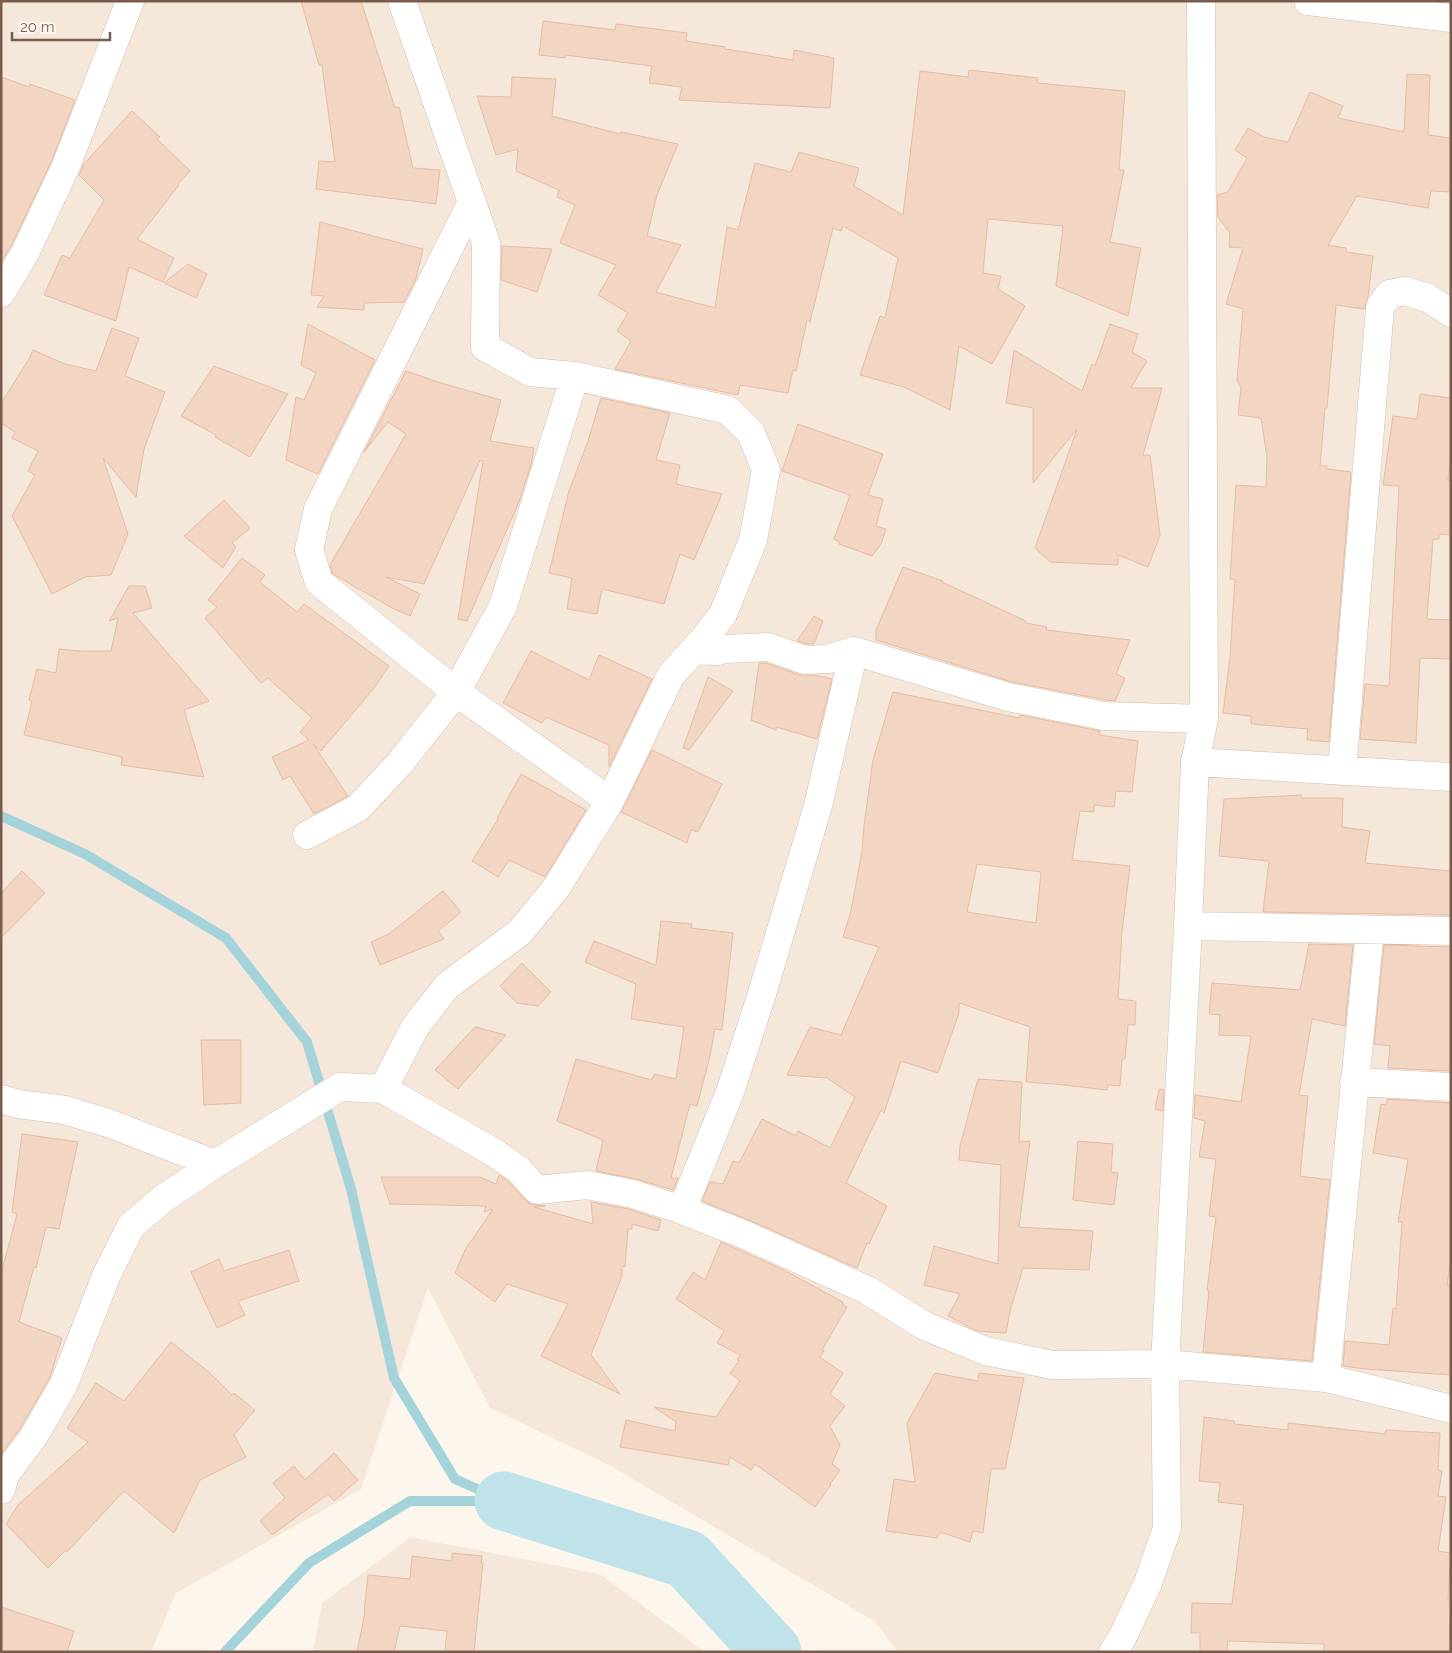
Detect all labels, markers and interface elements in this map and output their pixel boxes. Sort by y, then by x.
scale bar [12,10,110,42]
text: 20 m [20,18,55,36]

